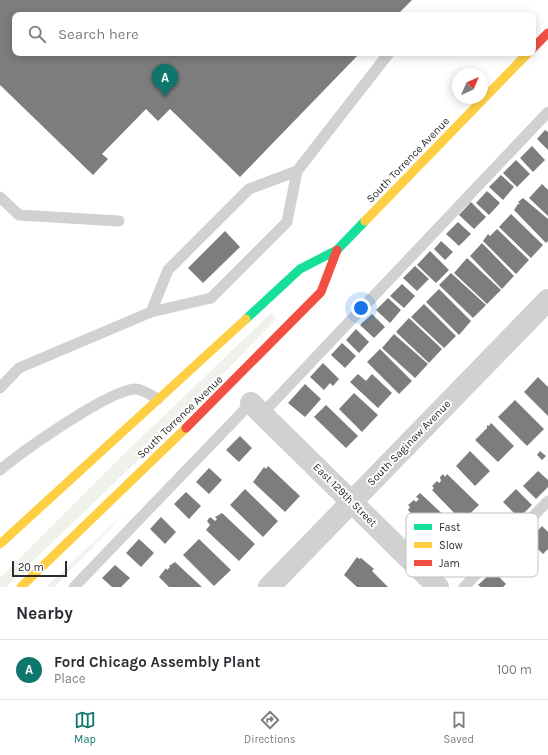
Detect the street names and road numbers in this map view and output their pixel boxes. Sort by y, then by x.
street label: South Torrence Avenue [364,114,452,205]
street label: South Torrence Avenue [135,373,226,461]
street label: South Saginaw Avenue [365,397,454,489]
street label: East 129th Street [310,460,380,530]

